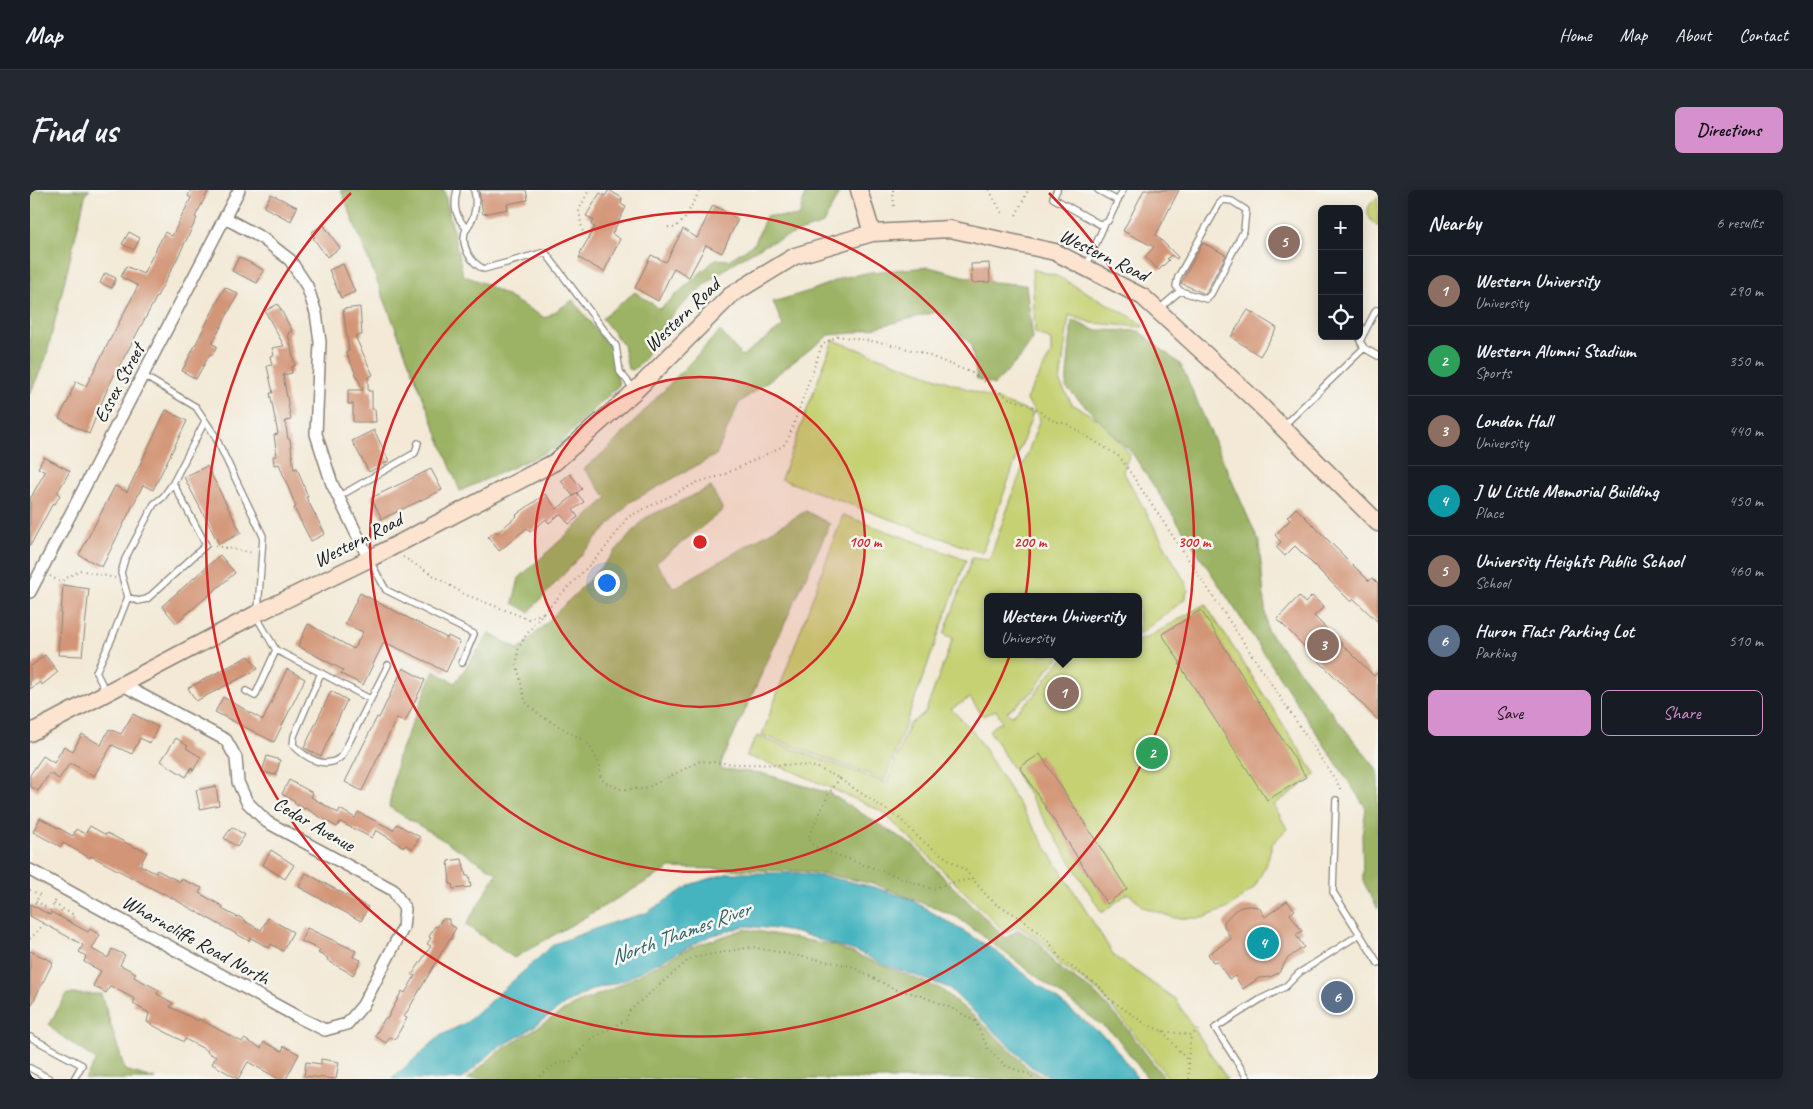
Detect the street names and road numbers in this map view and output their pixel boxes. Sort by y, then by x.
street label: Western Road [1055,223,1156,289]
street label: Western Road [639,270,728,357]
street label: Essex Street [88,336,152,427]
street label: Western Road [309,506,409,573]
street label: Cedar Avenue [269,791,360,858]
street label: Wharncliffe Road North [118,889,276,992]

